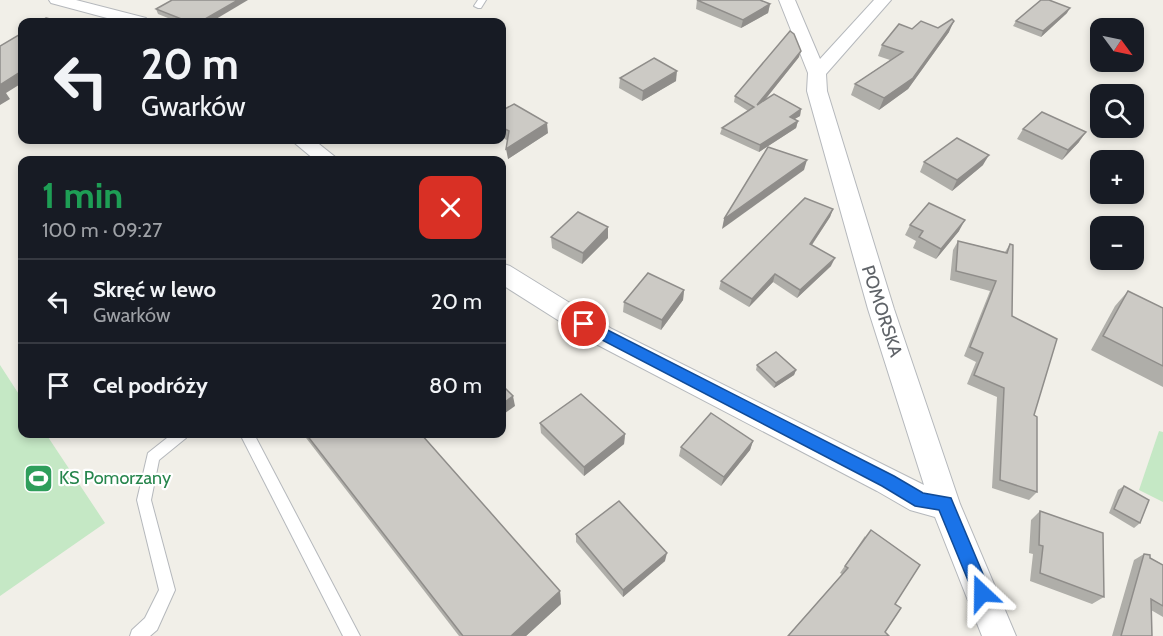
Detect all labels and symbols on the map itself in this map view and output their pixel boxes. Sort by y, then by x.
north arrow [1090,18,1144,72]
street label: POMORSKA [857,262,907,360]
pin [558,298,609,349]
sports icon: KS Pomorzany [22,462,54,494]
place label: KS Pomorzany [59,467,171,489]
position arrow [950,561,1014,625]

